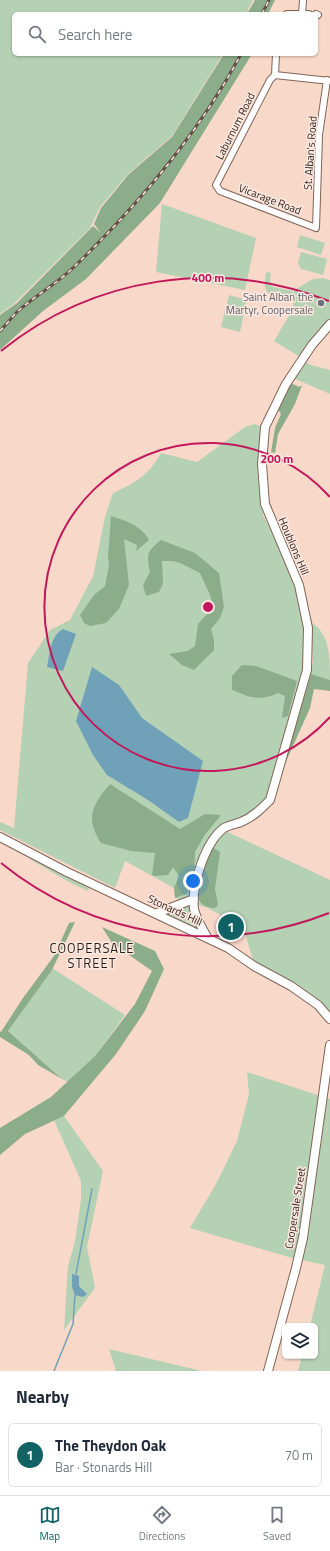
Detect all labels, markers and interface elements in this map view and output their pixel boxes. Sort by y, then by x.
search box [12,12,318,56]
icon: search [26,23,48,45]
text: Search here [58,23,132,46]
street label: Laburnum Road [211,90,259,162]
street label: St. Alban's Road [299,115,321,191]
street label: Vicarage Road [236,180,304,218]
text: 400 m [192,268,224,287]
place label: Saint Alban the Martyr, Coopersale [226,289,313,318]
marker: Saint Alban the Martyr, Coopersale [316,298,326,308]
text: 200 m [261,449,293,468]
street label: Houblons Hill [275,515,313,577]
centre of rings [201,600,215,614]
your location [183,871,203,891]
street label: Stonards Hill [145,890,205,930]
pin: 1 [218,912,244,942]
district label: COOPERSALE STREET [49,938,135,973]
street label: Coopersale Street [281,1166,309,1250]
map controls [282,1323,318,1359]
button: layers [282,1323,318,1359]
text: Nearby [16,1384,69,1410]
text: The Theydon Oak [55,1434,166,1457]
text: 1 [26,1445,34,1465]
text: 70 m [285,1445,313,1465]
text: Bar · Stonards Hill [55,1457,152,1477]
tab: Map [39,1504,61,1544]
tab: Directions [139,1504,185,1544]
tab: Saved [263,1504,291,1544]

